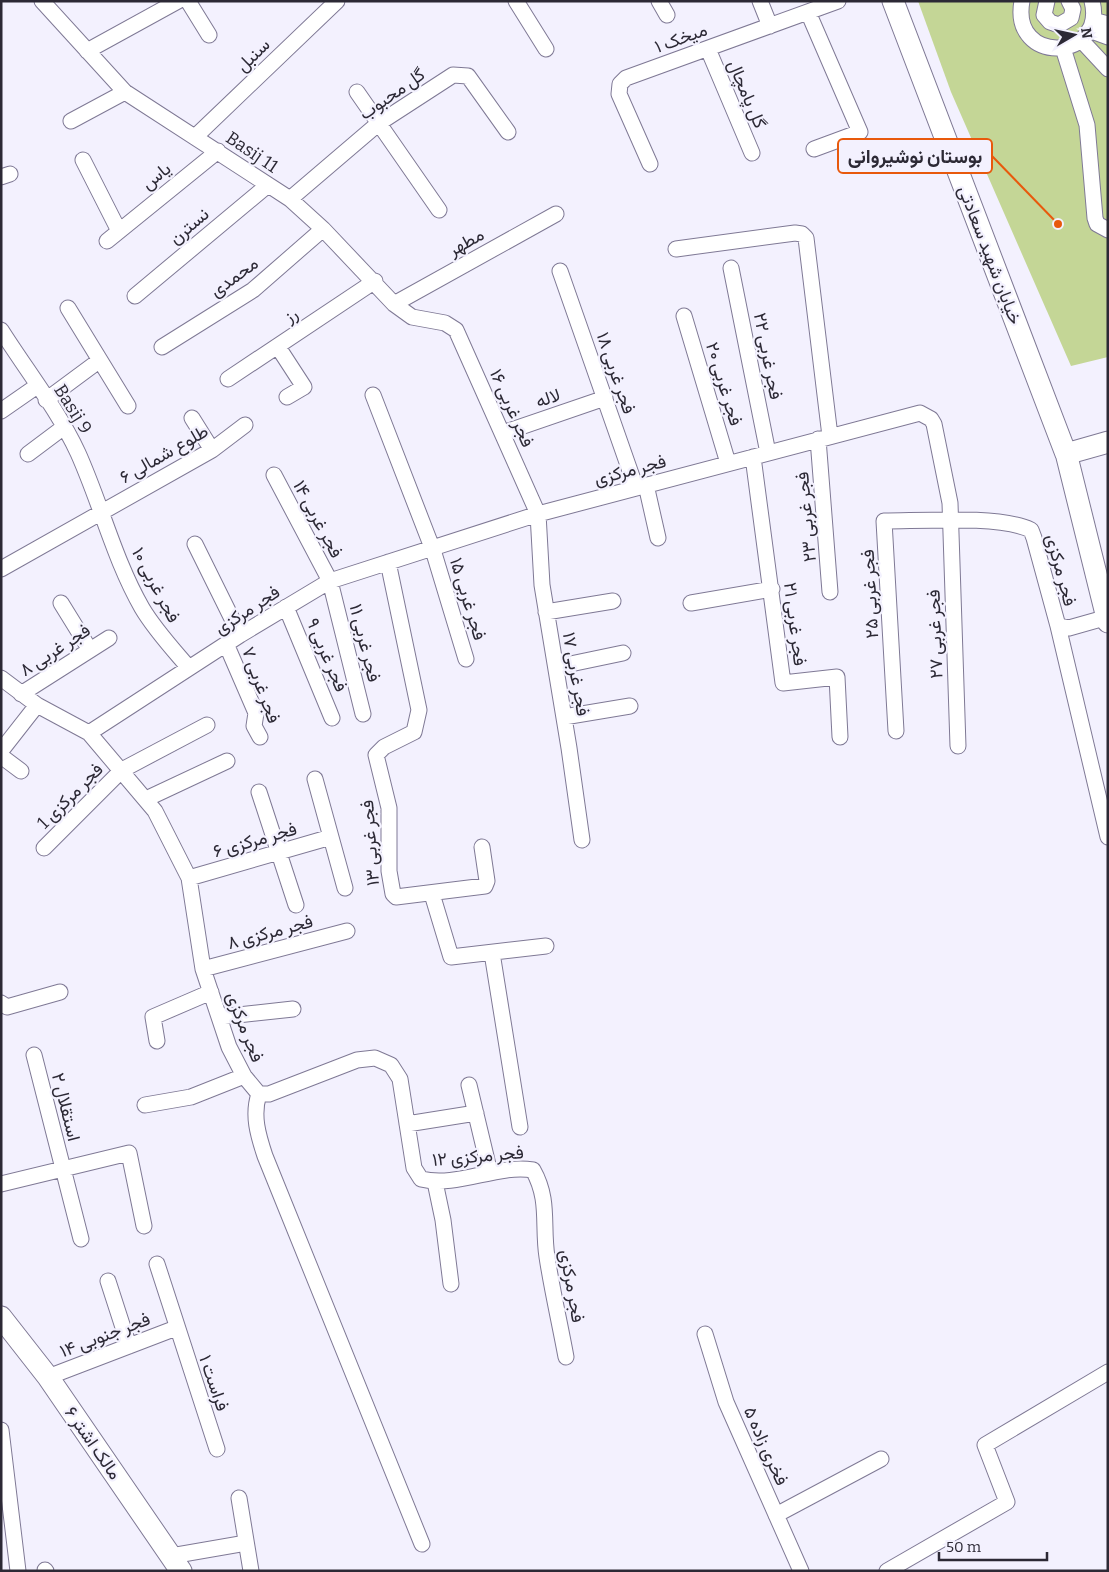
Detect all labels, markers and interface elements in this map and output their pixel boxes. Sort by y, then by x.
north arrow [1049,10,1099,60]
street label: میخک ۱ [652,18,710,58]
text: N [1077,26,1096,40]
street label: سنبل [231,34,275,76]
street label: گل پامچال [722,57,771,132]
street label: گل محبوب [355,63,429,125]
street label: Basij 11 [222,127,283,178]
callout: بوستان نوشیروانی [838,139,992,173]
text: بوستان نوشیروانی [848,145,982,169]
street label: یاس [137,158,175,194]
street label: خیابان شهید سعادتی [953,182,1027,328]
street label: نسترن [165,203,213,249]
street label: مطهر [443,223,488,261]
street label: محمدی [206,252,262,302]
street label: رز [279,303,302,328]
street label: فجر غربی ۲۲ [749,311,787,401]
street label: فجر غربی ۱۸ [592,329,640,417]
street label: فجر غربی ۲۰ [701,340,747,428]
street label: فجر غربی ۱۶ [485,366,539,450]
street label: Basij 9 [49,380,97,438]
street label: لاله [533,384,563,412]
street label: طلوع شمالی ۶ [116,420,213,489]
street label: فجر مرکزی [592,450,668,490]
street label: فجر غربی ۲۳ [791,471,821,563]
street label: فجر غربی ۱۴ [288,476,348,562]
street label: فجر مرکزی [1041,532,1081,608]
street label: فجر غربی ۱۰ [127,544,185,626]
street label: فجر غربی ۲۵ [857,549,883,639]
street label: فجر غربی ۱۵ [445,555,491,643]
street label: فجر مرکزی [210,581,284,639]
street label: فجر غربی ۲۱ [779,581,811,667]
street label: فجر غربی ۲۷ [922,589,948,679]
street label: فجر غربی ۱۱ [345,602,385,684]
street label: فجر غربی ۹ [302,615,352,695]
street label: فجر غربی ۸ [16,619,94,681]
street label: فجر غربی ۱۷ [558,630,594,718]
street label: فجر غربی ۷ [237,644,285,726]
street label: فجر مرکزی 1 [32,758,108,834]
street label: فجر غربی ۱۳ [356,799,384,887]
street label: فجر مرکزی ۶ [211,818,299,862]
street label: فجر مرکزی ۸ [225,910,315,954]
street label: فجر مرکزی [222,989,268,1065]
street label: استقلال ۲ [47,1071,85,1143]
street label: فجر مرکزی ۱۲ [431,1141,525,1171]
street label: فجر مرکزی [555,1248,589,1324]
street label: فجر جنوبی ۱۴ [57,1308,153,1362]
street label: فراست ۱ [194,1352,234,1414]
street label: مالک اشتر ۶ [60,1402,126,1484]
street label: فخری زاده ۵ [739,1403,793,1489]
scale bar [939,1530,1046,1562]
text: 50 m [946,1538,982,1556]

